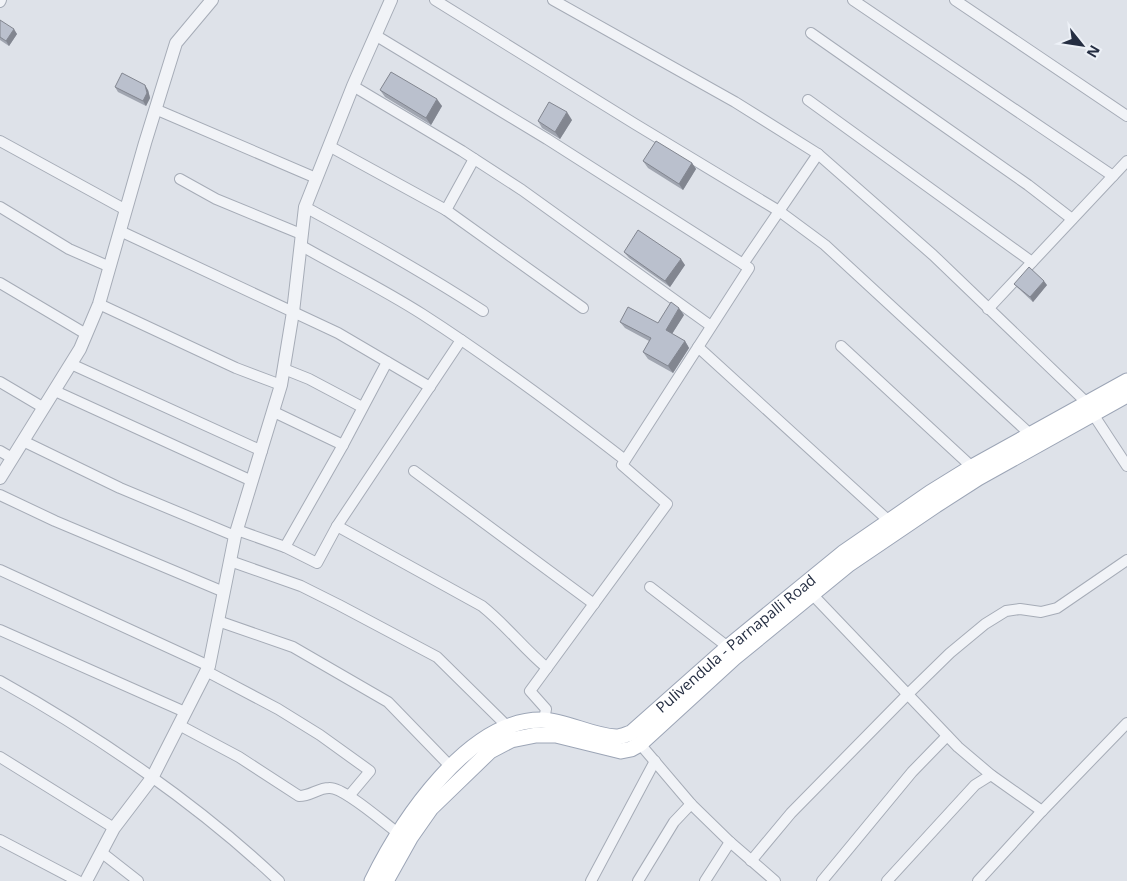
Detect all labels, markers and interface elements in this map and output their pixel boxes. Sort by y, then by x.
north arrow [1057,20,1107,70]
text: N [1083,42,1105,61]
street label: Pulivendula - Parnapalli Road [651,570,820,717]

